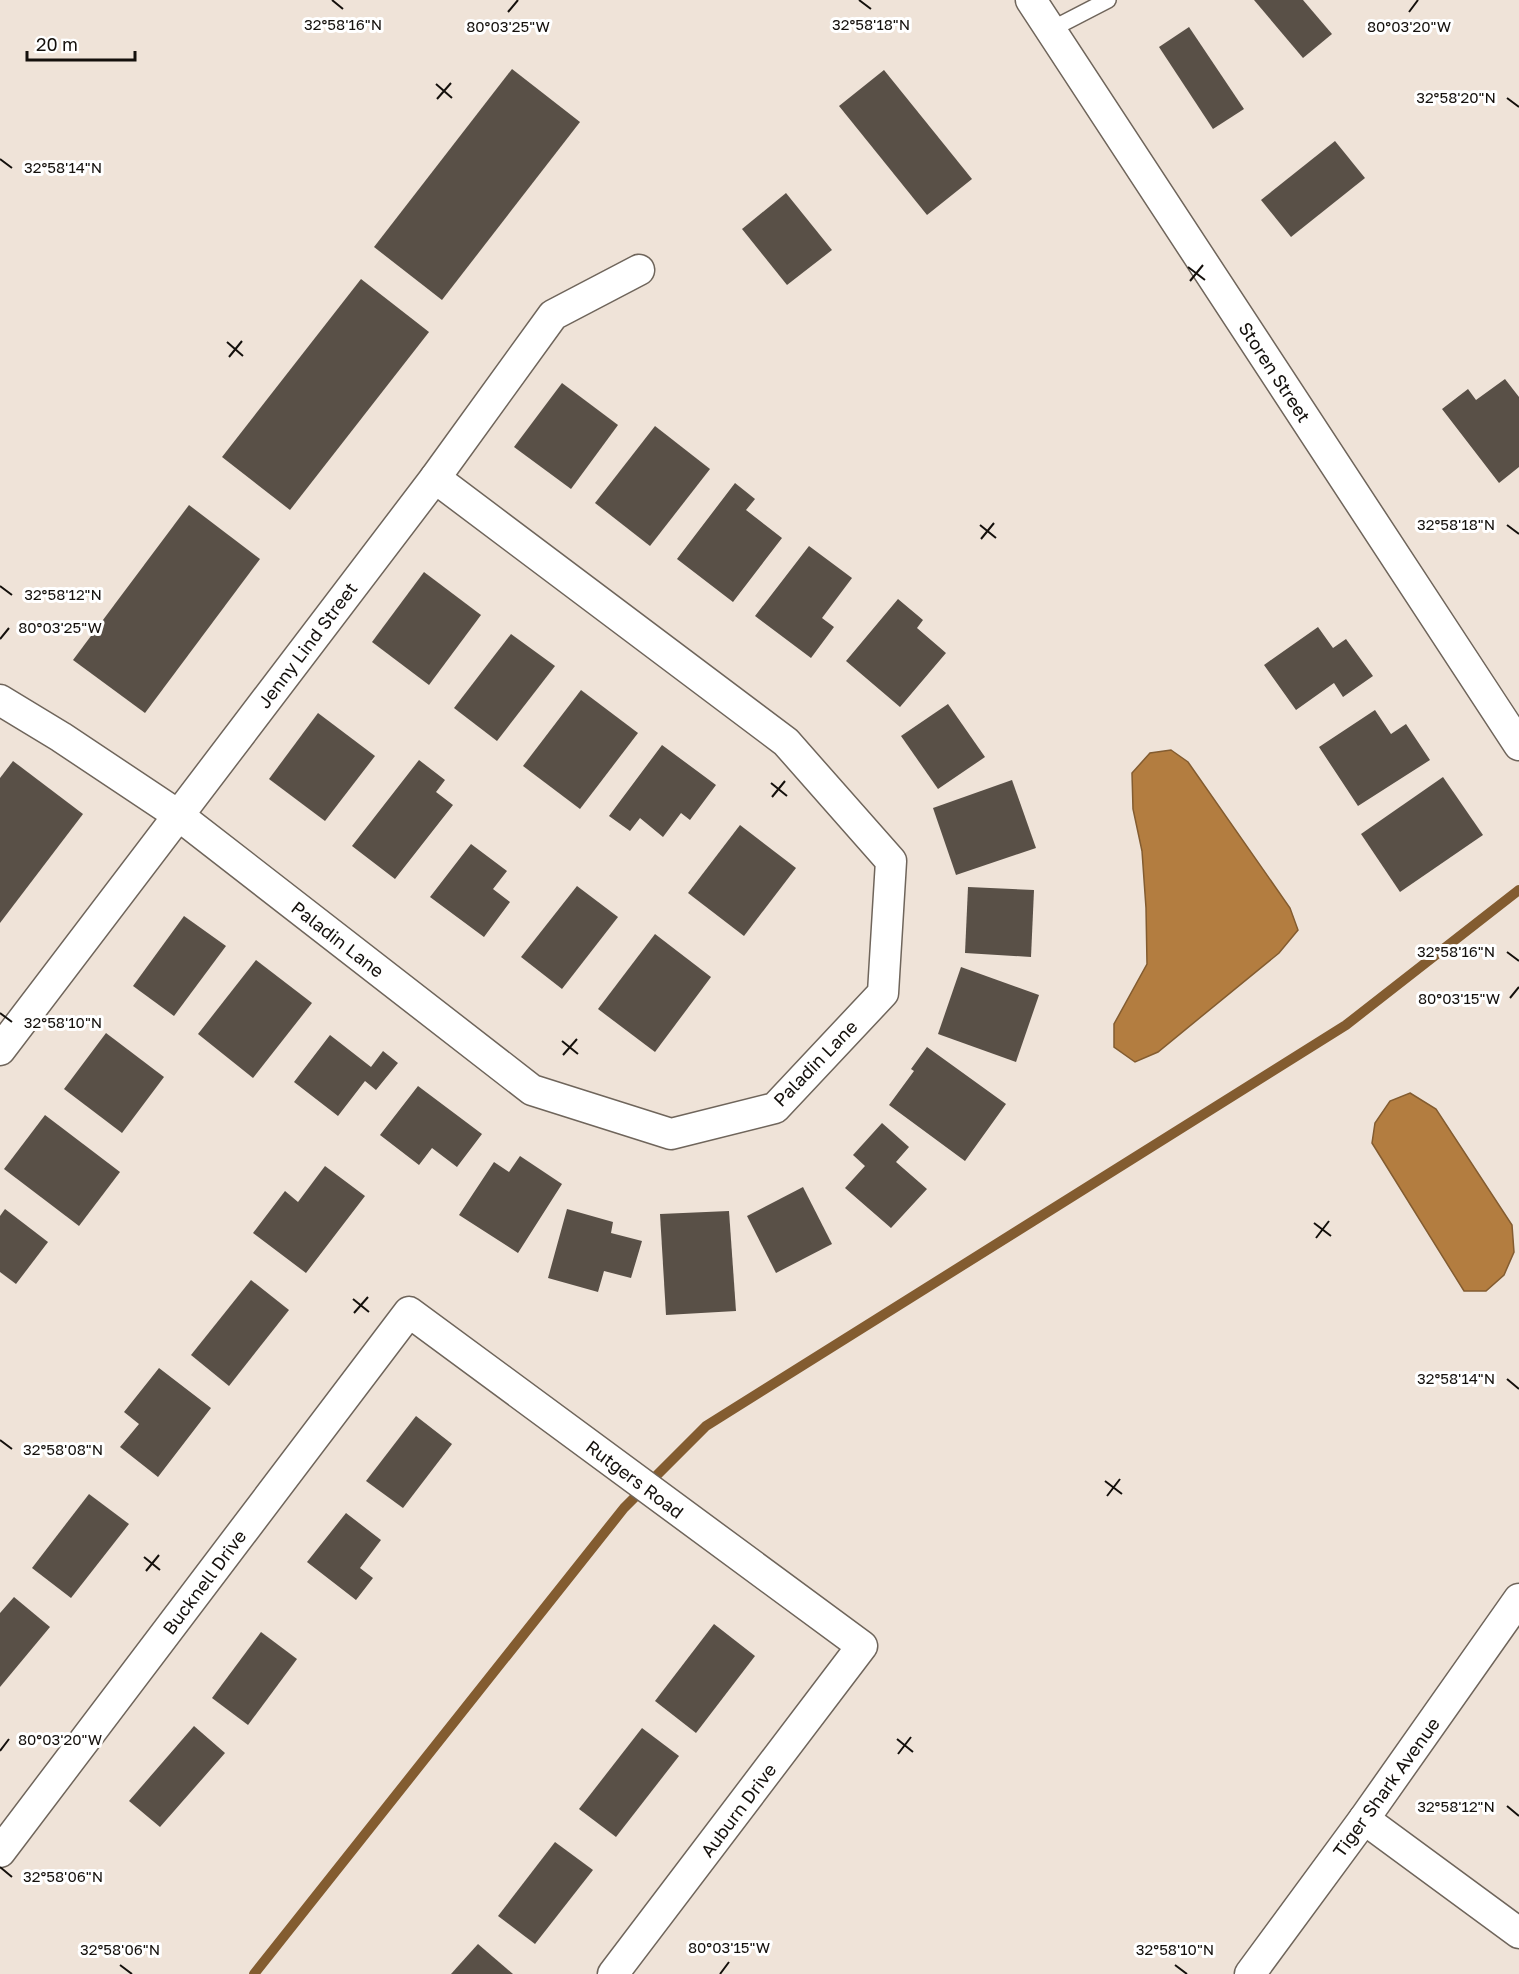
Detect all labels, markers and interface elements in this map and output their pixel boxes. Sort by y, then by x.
text: 32°58'16"N [304,15,382,33]
text: 32°58'18"N [832,15,910,33]
text: 80°03'25"W [466,17,550,35]
text: 80°03'20"W [1367,17,1451,35]
scale bar [27,24,135,62]
text: 20 m [36,33,78,55]
text: 32°58'20"N [1416,88,1496,106]
text: 32°58'14"N [24,158,102,176]
street label: Storen Street [1234,318,1316,426]
text: 32°58'18"N [1417,515,1495,533]
street label: Jenny Lind Street [253,578,361,712]
text: 32°58'12"N [24,585,102,603]
text: 80°03'25"W [18,618,102,636]
street label: Paladin Lane [287,896,389,982]
text: 32°58'16"N [1417,942,1495,960]
text: 80°03'15"W [1418,989,1500,1007]
text: 32°58'10"N [24,1013,102,1031]
street label: Paladin Lane [768,1015,862,1111]
text: 32°58'14"N [1417,1369,1495,1387]
street label: Rutgers Road [582,1435,688,1523]
text: 32°58'08"N [23,1440,103,1458]
street label: Bucknell Drive [158,1525,250,1639]
street label: Tiger Shark Avenue [1328,1713,1444,1861]
text: 80°03'20"W [18,1730,102,1748]
street label: Auburn Drive [696,1759,780,1861]
text: 32°58'12"N [1417,1797,1495,1815]
text: 32°58'06"N [23,1867,103,1885]
text: 80°03'15"W [688,1938,770,1956]
text: 32°58'06"N [80,1940,160,1958]
text: 32°58'10"N [1136,1940,1214,1958]

